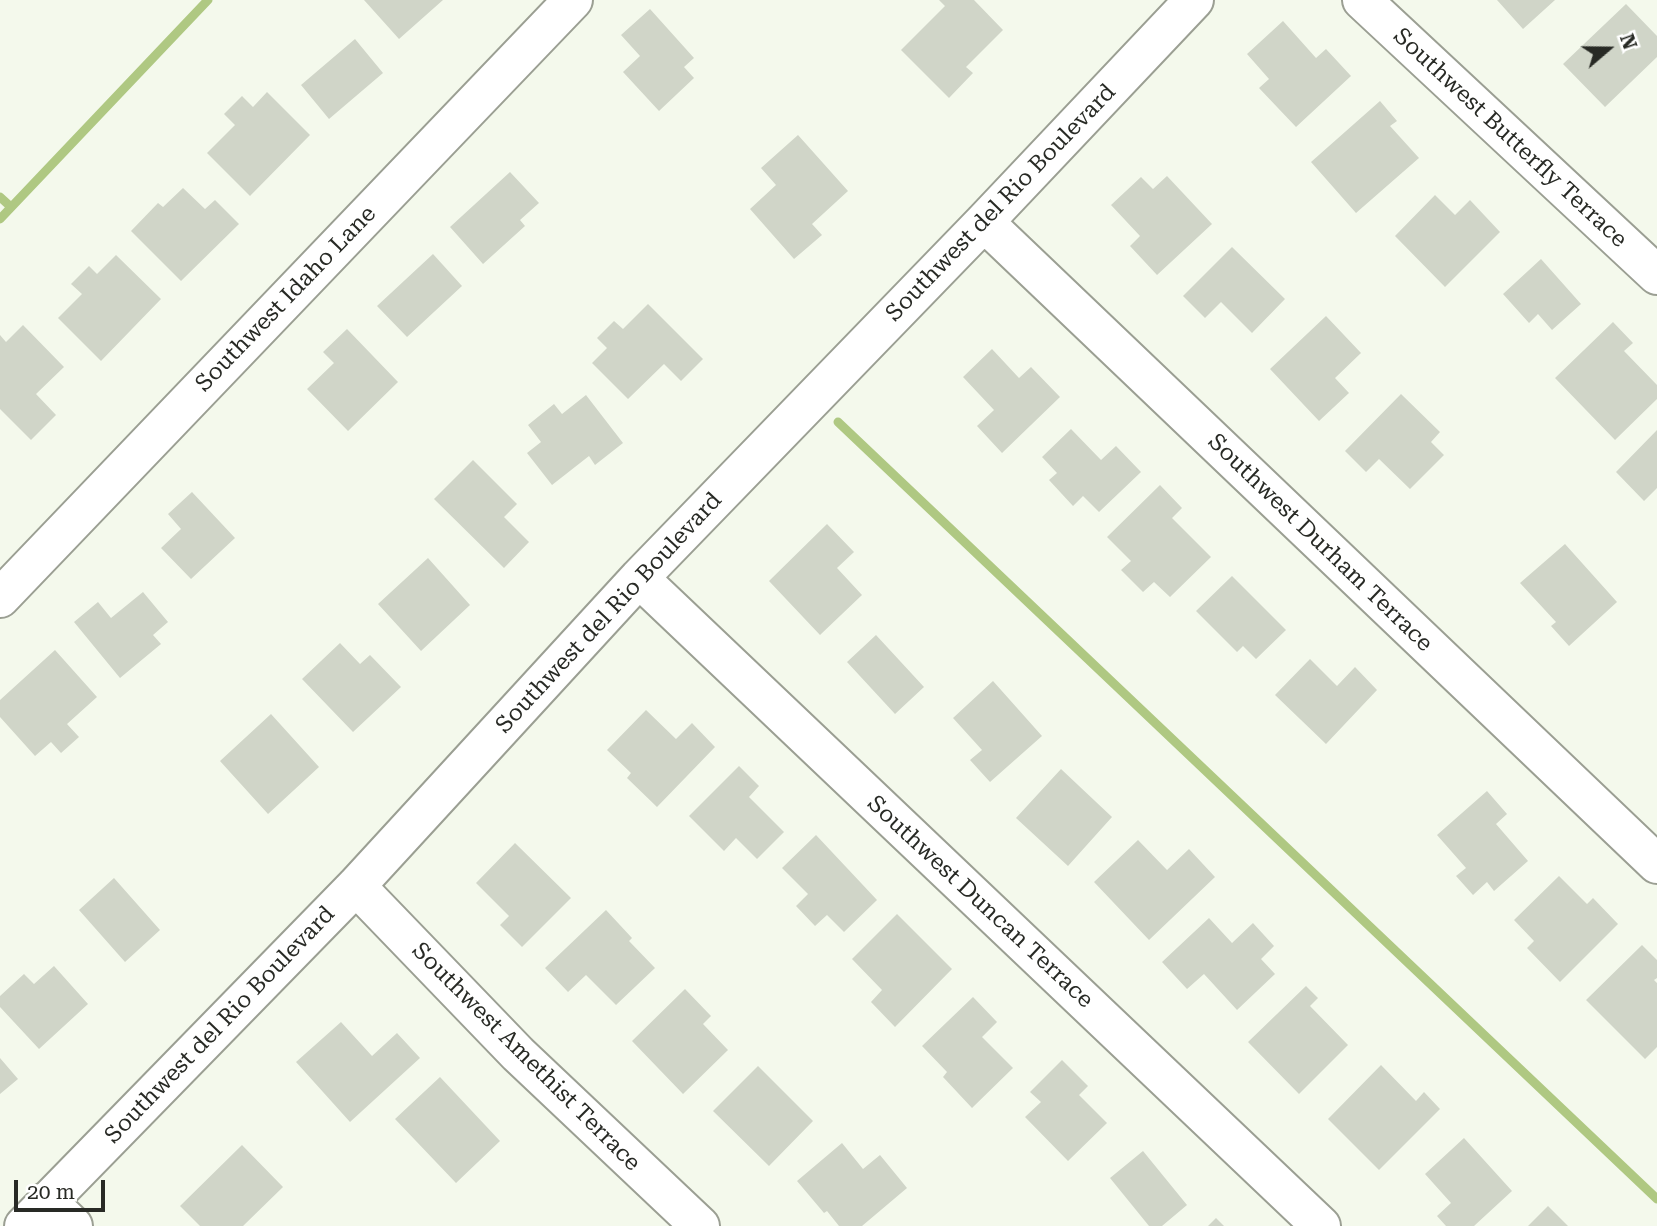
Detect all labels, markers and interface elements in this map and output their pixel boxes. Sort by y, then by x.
north arrow [1573,14,1643,84]
street label: Southwest Butterfly Terrace [1387,22,1633,254]
text: N [1615,31,1642,52]
street label: Southwest del Rio Boulevard [880,79,1122,327]
street label: Southwest Idaho Lane [190,200,382,398]
street label: Southwest Durham Terrace [1202,428,1438,658]
street label: Southwest del Rio Boulevard [490,487,728,739]
street label: Southwest Duncan Terrace [861,790,1099,1014]
street label: Southwest del Rio Boulevard [99,901,341,1149]
street label: Southwest Amethist Terrace [406,937,646,1177]
scale bar [18,1166,108,1210]
text: 20 m [27,1180,75,1204]

